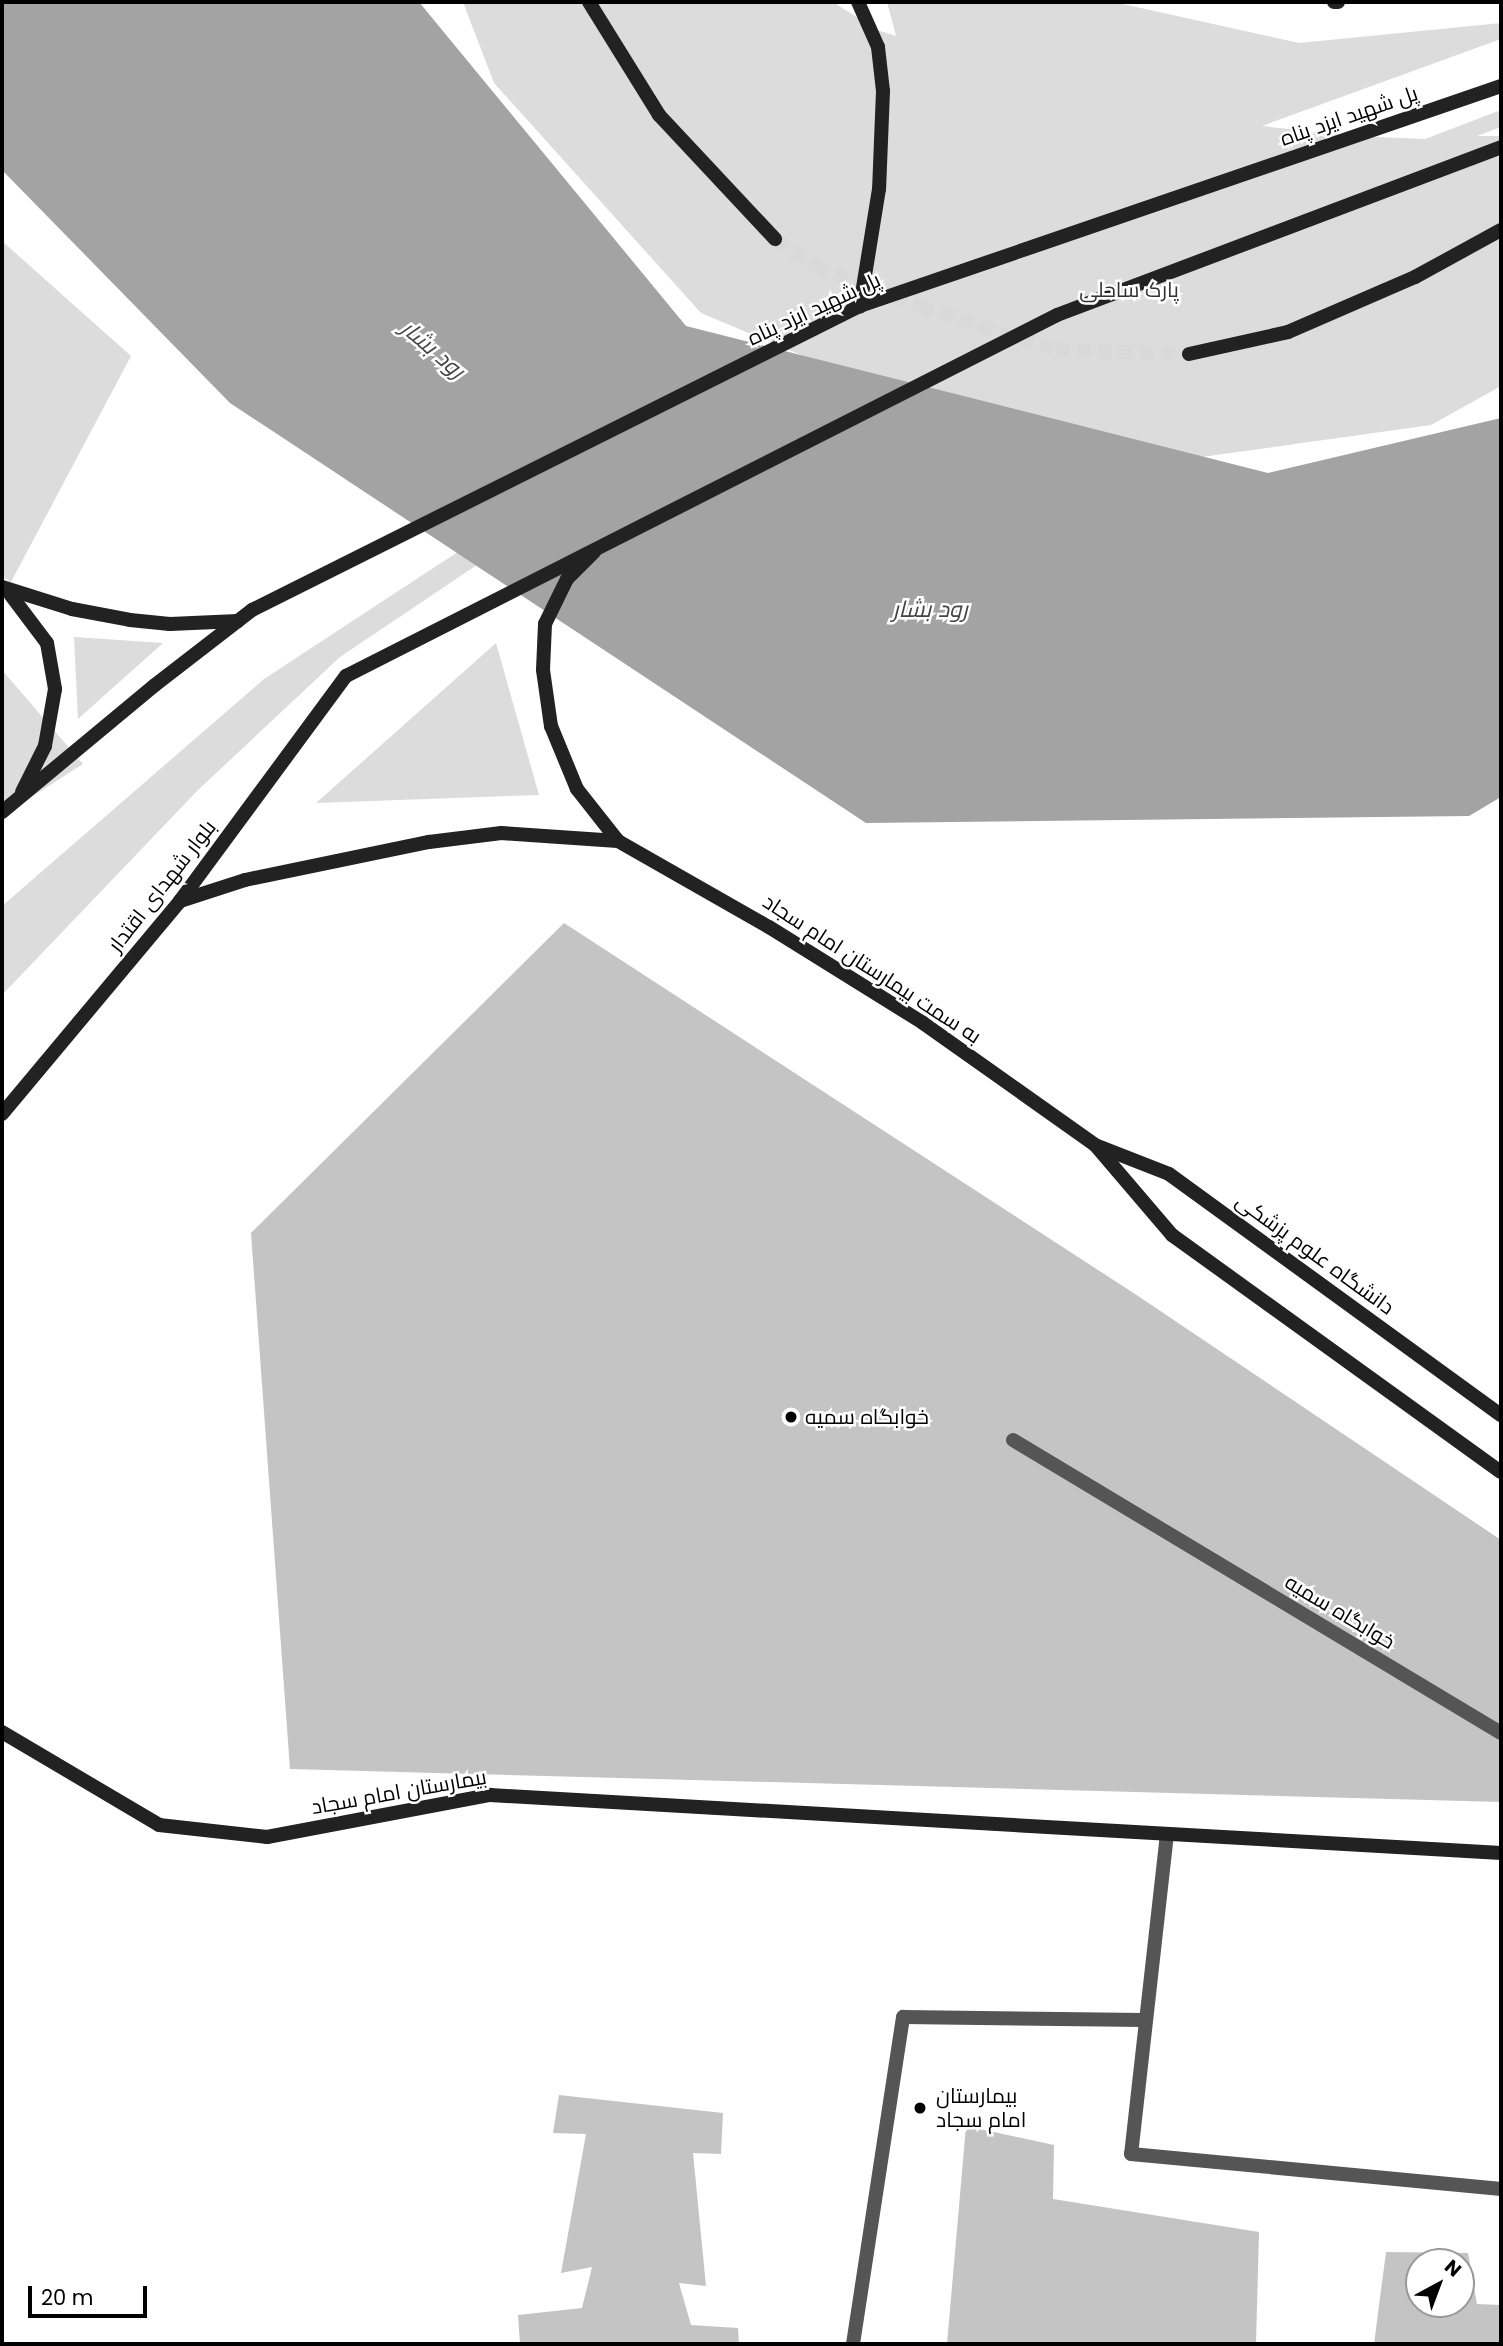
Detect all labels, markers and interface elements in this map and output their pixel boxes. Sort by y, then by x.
street label: پل شهید ایزد پناه [1277,81,1421,151]
street label: پل شهید ایزد پناه [744,267,884,351]
park label: پارک ساحلی [1079,277,1179,303]
water label: رود بشار [396,314,470,384]
water label: رود بشار [892,595,968,623]
street label: بلوار شهدای اقتدار [103,815,221,957]
street label: به سمت بیمارستان امام سجاد [758,889,986,1049]
street label: دانشگاه علوم پزشکی [1231,1188,1399,1320]
place label: خوابگاه سمیه [805,1404,929,1430]
marker: خوابگاه سمیه [783,1409,799,1425]
street label: خوابگاه سمیه [1280,1569,1400,1655]
street label: بیمارستان امام سجاد [309,1764,489,1820]
place label: بیمارستان امام سجاد [936,2083,1026,2133]
marker: بیمارستان امام سجاد [910,2098,930,2118]
north arrow [1405,2248,1475,2318]
text: N [1439,2253,1467,2283]
scale bar [32,2272,150,2316]
text: 20 m [41,2283,94,2312]

